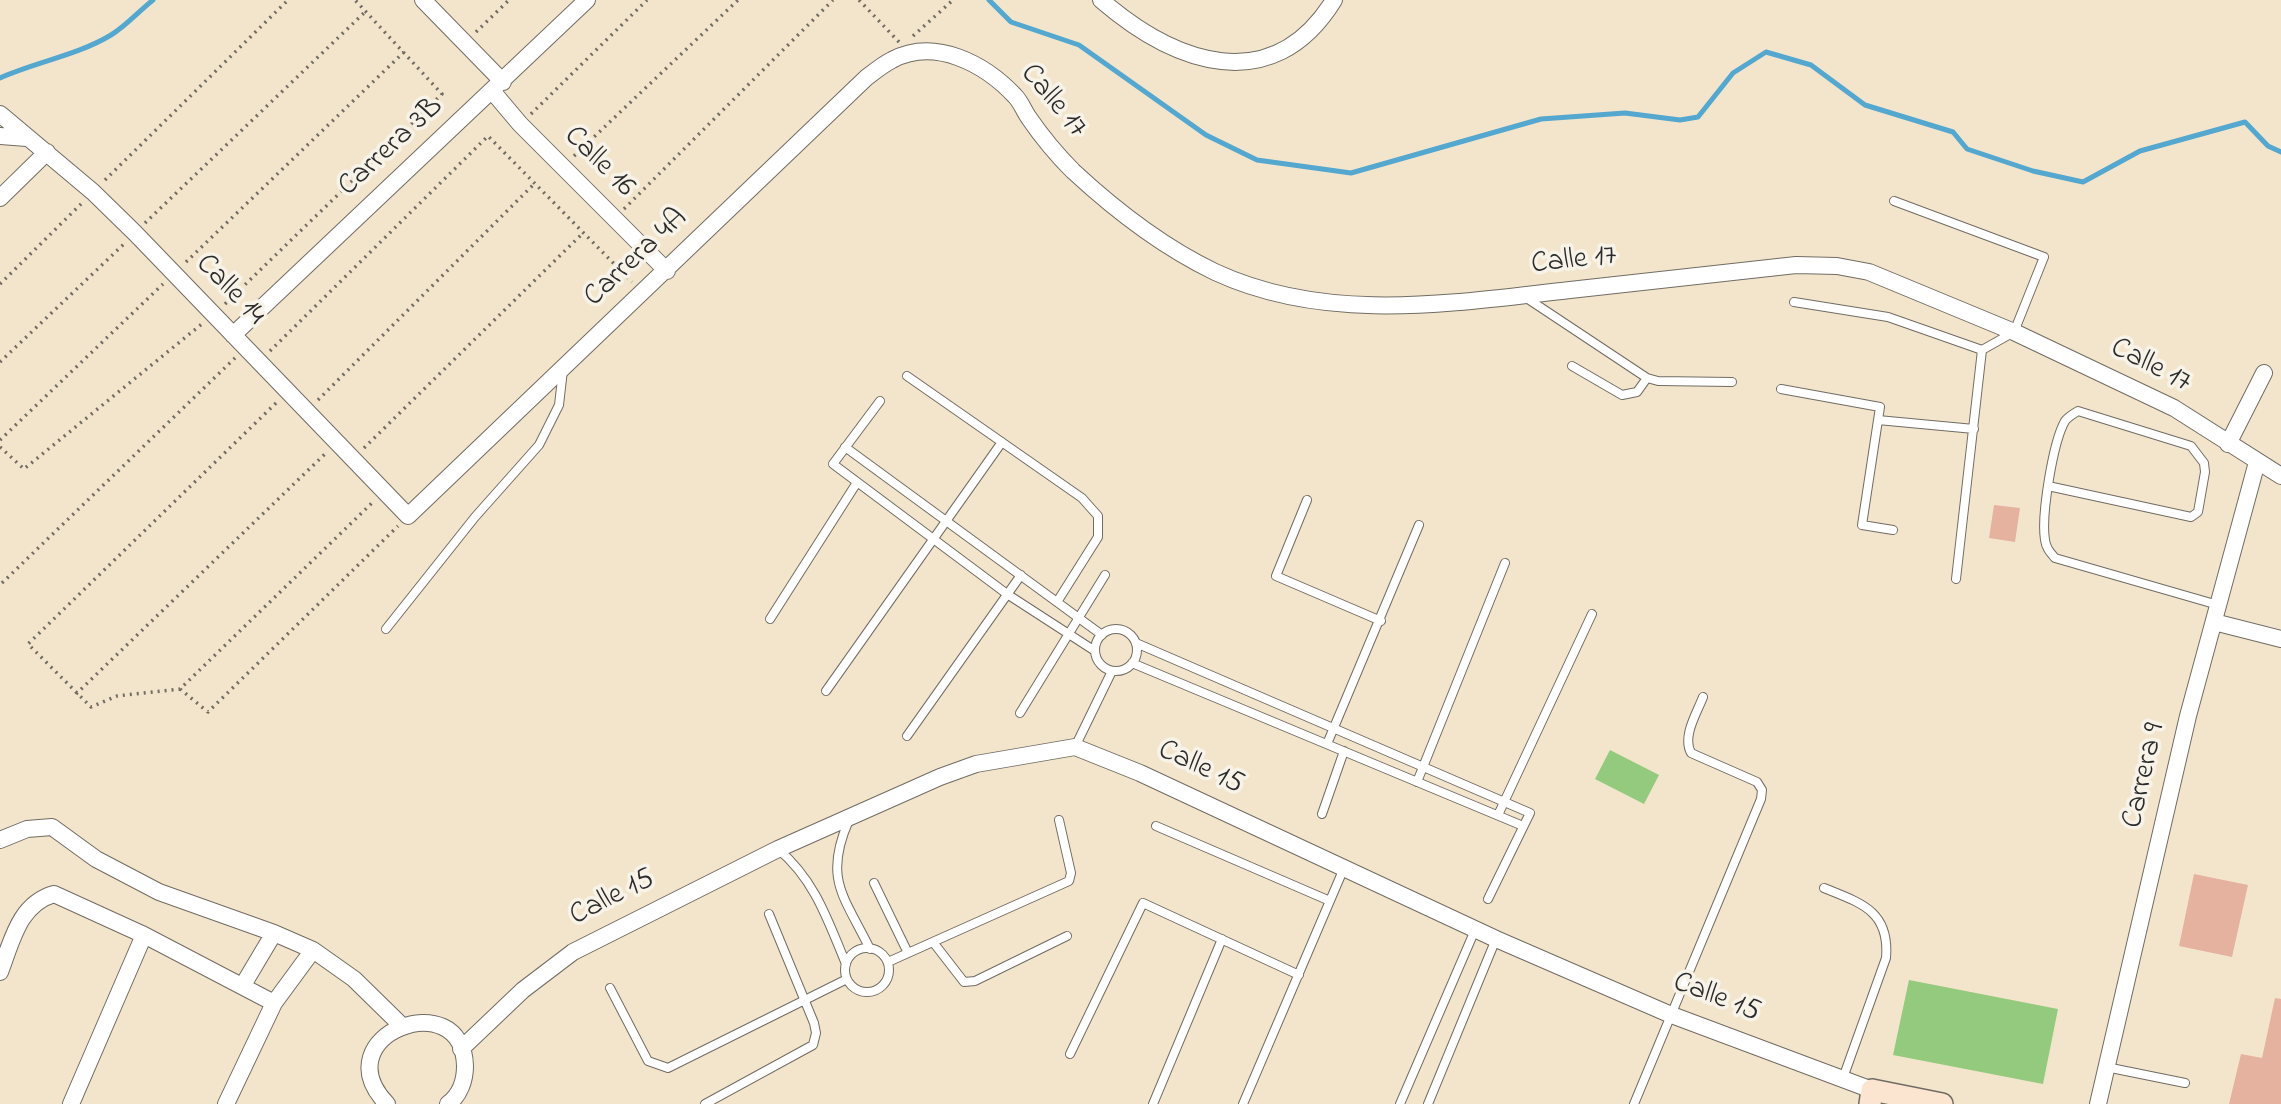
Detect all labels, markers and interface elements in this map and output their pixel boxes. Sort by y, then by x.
street label: Calle 17 [1011,58,1093,146]
street label: Carrera 3B [332,90,452,206]
street label: Calle 16 [555,120,641,206]
street label: Carrera 4A [578,202,696,316]
street label: Calle 17 [1530,240,1618,284]
street label: Calle 14 [186,248,272,334]
street label: Calle 17 [2104,332,2196,402]
street label: Carrera 9 [2116,720,2176,832]
street label: Calle 15 [1151,734,1249,804]
street label: Calle 15 [565,862,661,936]
street label: Calle 15 [1667,966,1765,1032]

